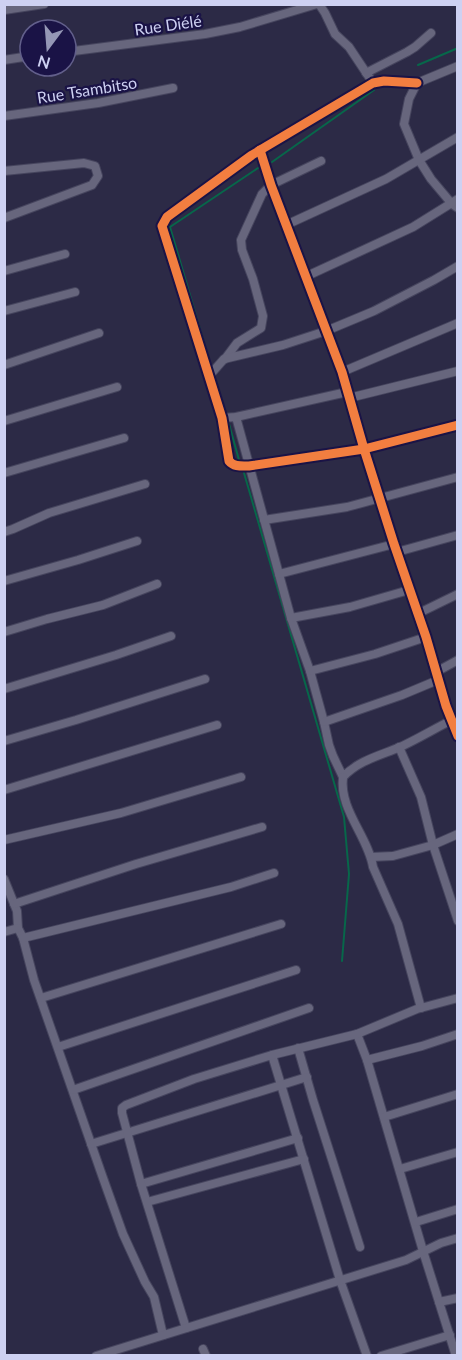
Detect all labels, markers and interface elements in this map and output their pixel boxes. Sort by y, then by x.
street label: Rue Diélé [133,10,203,39]
north arrow [18,18,78,78]
text: N [35,52,52,74]
street label: Rue Tsambitso [36,72,138,107]

